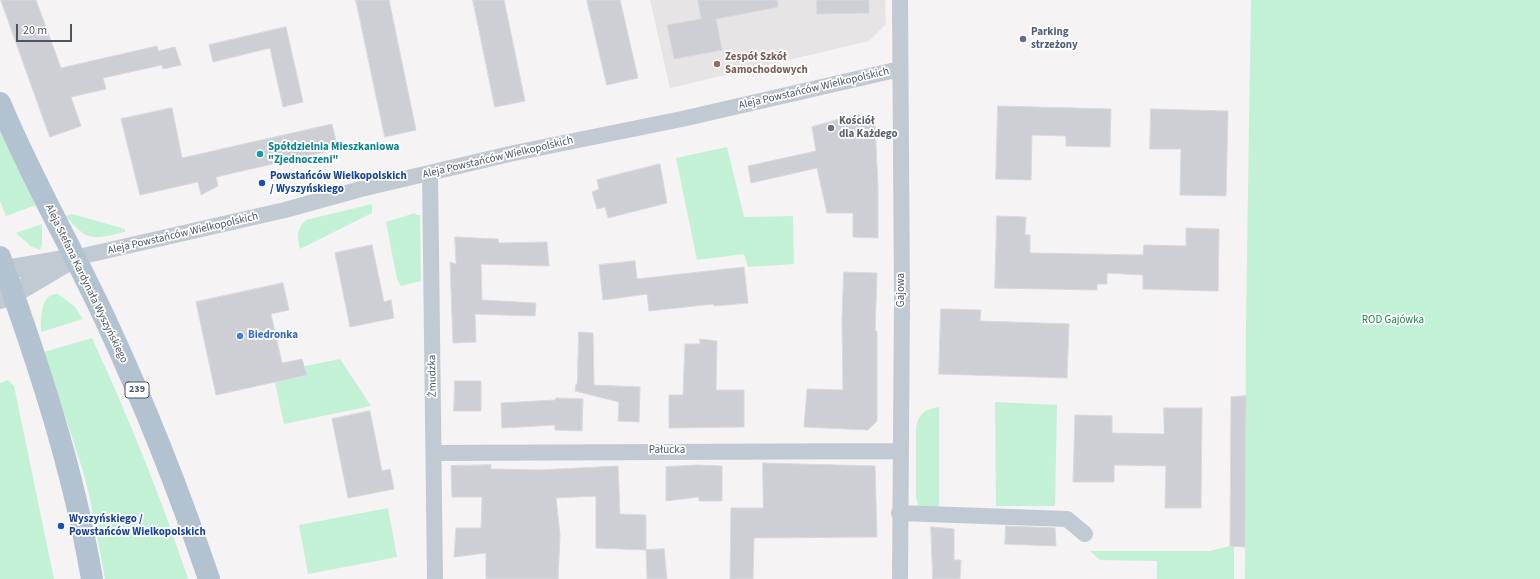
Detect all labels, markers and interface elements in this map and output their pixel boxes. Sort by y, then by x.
scale bar [18,16,74,42]
text: 20 m [23,22,47,39]
place label: Parking strzeżony [1031,26,1078,52]
marker: Parking strzeżony [1018,34,1028,44]
place label: Zespół Szkół Samochodowych [725,51,808,77]
marker: Zespół Szkół Samochodowych [712,59,722,69]
street label: Aleja Powstańców Wielkopolskich [737,65,891,113]
place label: Kościół dla Każdego [839,115,898,141]
marker: Kościół dla Każdego [826,123,836,133]
street label: Aleja Powstańców Wielkopolskich [421,134,575,182]
place label: Spółdzielnia Mieszkaniowa "Zjednoczeni" [268,141,399,167]
marker: Spółdzielnia Mieszkaniowa "Zjednoczeni" [255,149,265,159]
place label: Powstańców Wielkopolskich / Wyszyńskiego [270,170,407,196]
marker: Powstańców Wielkopolskich / Wyszyńskiego [257,178,267,188]
street label: Aleja Stefana Kardynała Wyszyńskiego [42,203,130,365]
street label: Aleja Powstańców Wielkopolskich [106,210,260,258]
street label: Gajowa [895,273,909,307]
park label: ROD Gajówka [1362,314,1424,328]
place label: Biedronka [248,329,298,343]
marker: Biedronka [235,331,245,341]
street label: Żmudzka [426,355,440,397]
road number: 239 [125,382,149,398]
street label: Pałucka [649,444,685,458]
place label: Wyszyńskiego / Powstańców Wielkopolskich [69,513,206,539]
marker: Wyszyńskiego / Powstańców Wielkopolskich [56,521,66,531]

